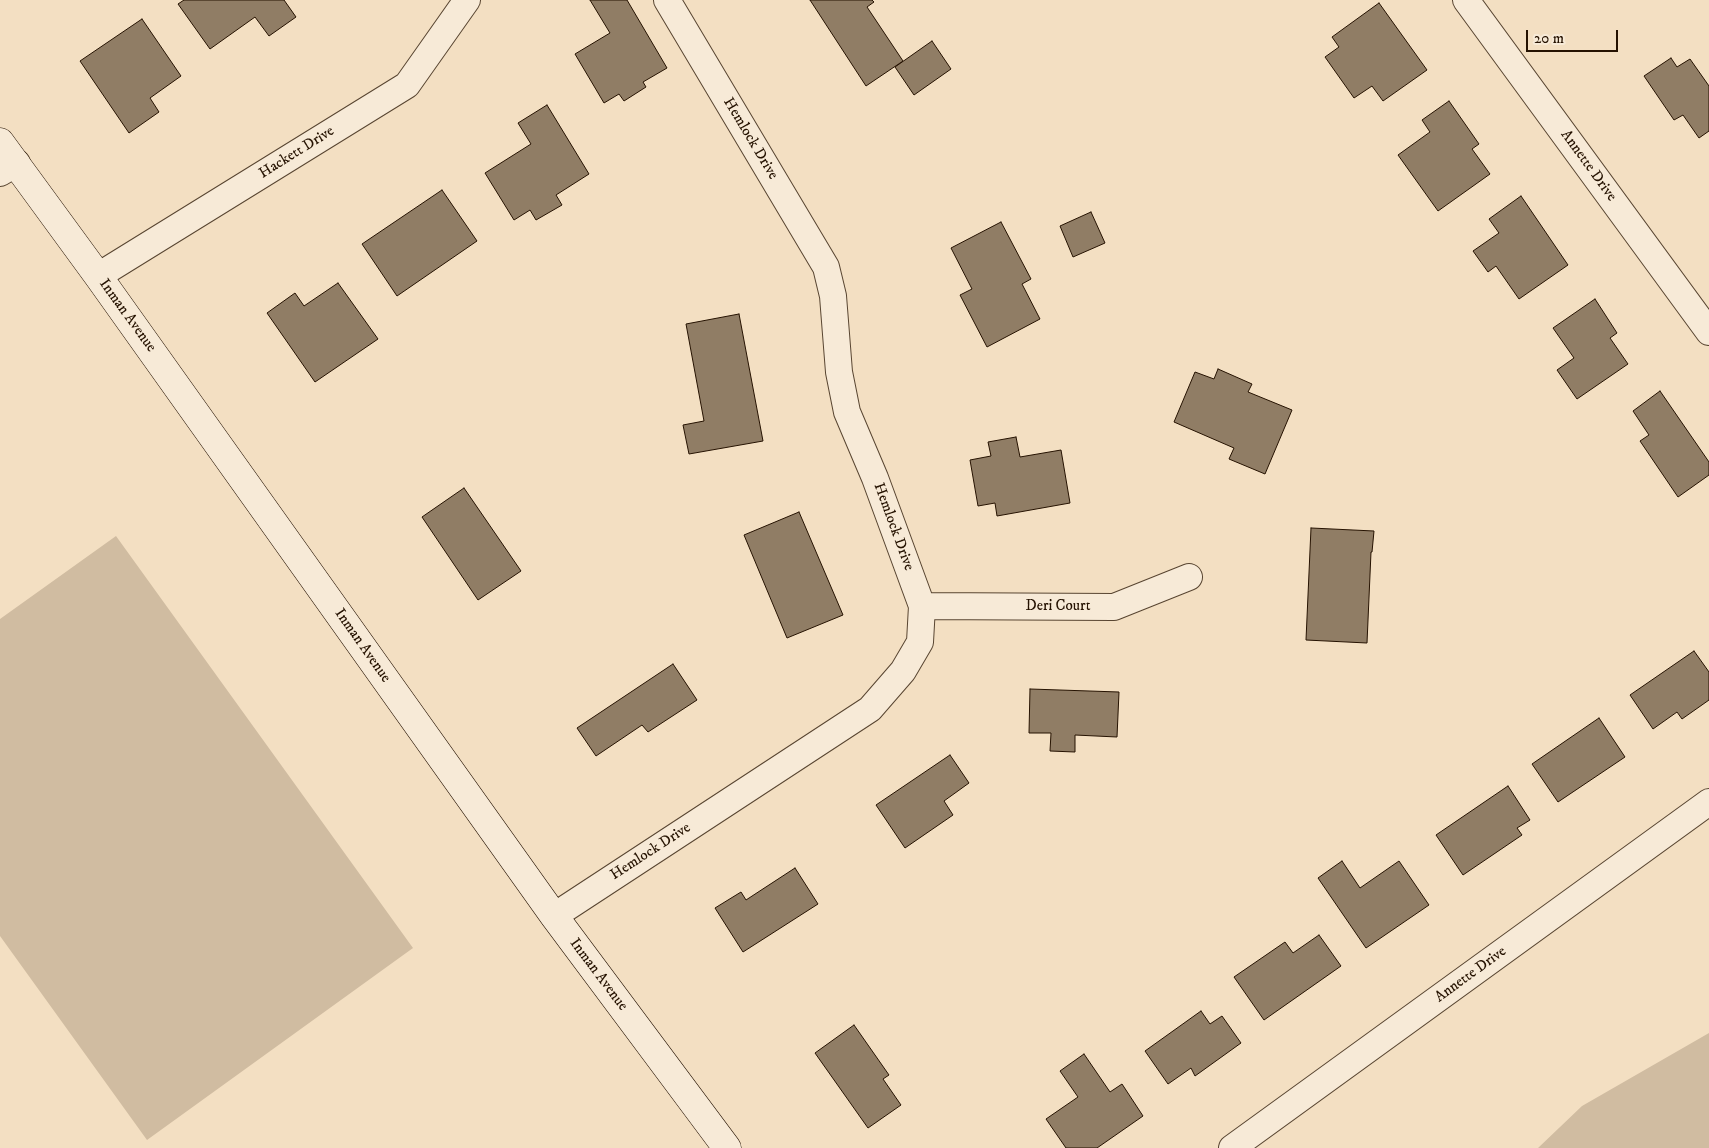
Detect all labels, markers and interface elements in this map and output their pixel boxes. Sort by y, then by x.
scale bar [1529,20,1622,52]
text: 20 m [1534,29,1564,48]
street label: Hemlock Drive [719,95,781,183]
street label: Hackett Drive [256,123,338,183]
street label: Annette Drive [1556,127,1620,205]
street label: Inman Avenue [94,276,160,356]
street label: Hemlock Drive [869,481,917,573]
street label: Deri Court [1026,598,1090,616]
street label: Inman Avenue [330,606,394,686]
street label: Hemlock Drive [607,819,695,885]
street label: Inman Avenue [565,935,631,1015]
street label: Annette Drive [1432,943,1510,1007]

